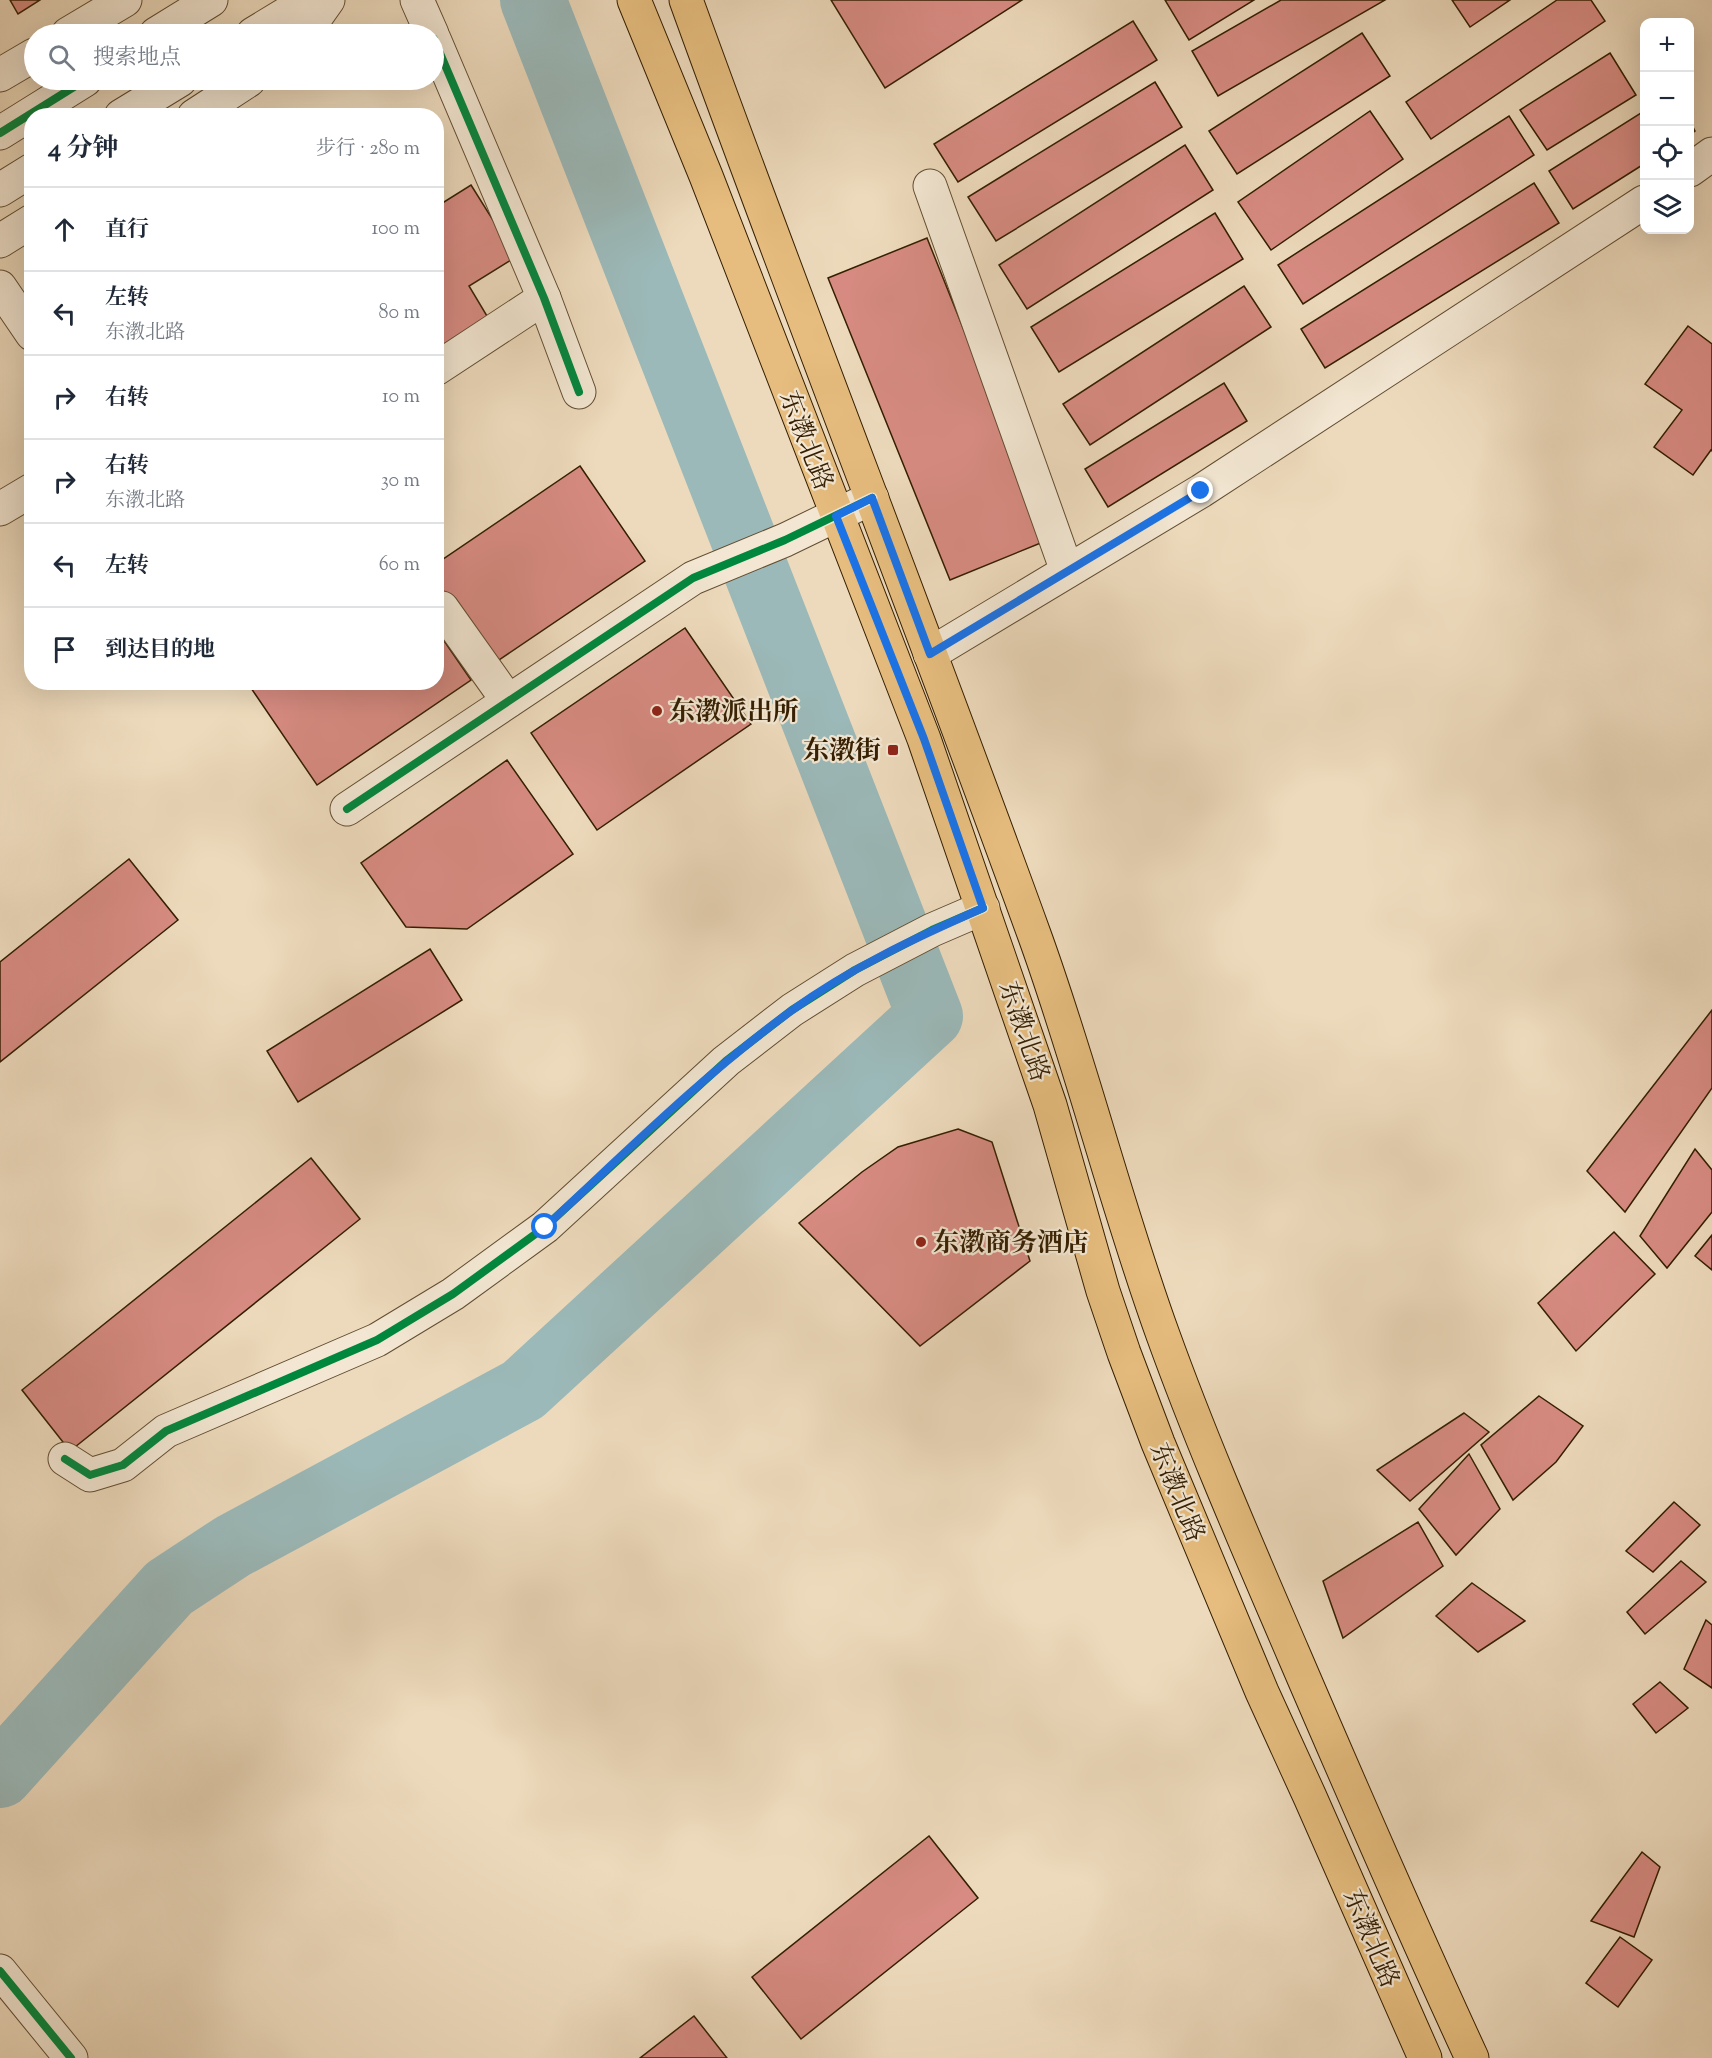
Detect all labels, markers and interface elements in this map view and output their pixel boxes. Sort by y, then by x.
map controls [1640,18,1694,234]
button: + [1640,18,1694,72]
search box [24,24,444,90]
icon: search [45,41,78,74]
text: 搜索地点 [93,43,181,75]
button: − [1640,72,1694,126]
button: locate [1640,126,1694,180]
text: 4 分钟 [48,131,119,168]
text: 步行 · 280 m [316,135,420,164]
button: layers [1640,180,1694,234]
icon: ahead [48,213,81,246]
text: 直行 [105,215,149,247]
text: 100 m [371,215,420,244]
text: 左转 [105,283,149,315]
icon: left [48,297,81,330]
text: 80 m [379,299,420,328]
text: 东漖北路 [105,319,185,348]
icon: right [48,381,81,414]
text: 右转 [105,383,149,415]
text: 10 m [382,383,420,412]
street label: 东漖北路 [769,386,841,496]
text: 右转 [105,451,149,483]
icon: right [48,465,81,498]
text: 30 m [381,467,420,496]
route end [1187,477,1213,503]
text: 东漖北路 [105,487,185,516]
icon: left [48,549,81,582]
text: 左转 [105,551,149,583]
text: 60 m [379,551,420,580]
icon: arrive [48,633,81,666]
text: 到达目的地 [105,635,215,667]
place label: 东漖派出所 [669,695,799,732]
marker: 东漖派出所 [650,704,664,718]
place label: 东漖街 [803,734,881,771]
marker: 东漖街 [886,743,900,757]
street label: 东漖北路 [988,977,1057,1087]
route start [531,1213,557,1239]
place label: 东漖商务酒店 [933,1226,1089,1263]
marker: 东漖商务酒店 [914,1235,928,1249]
street label: 东漖北路 [1139,1438,1212,1548]
street label: 东漖北路 [1332,1884,1407,1994]

